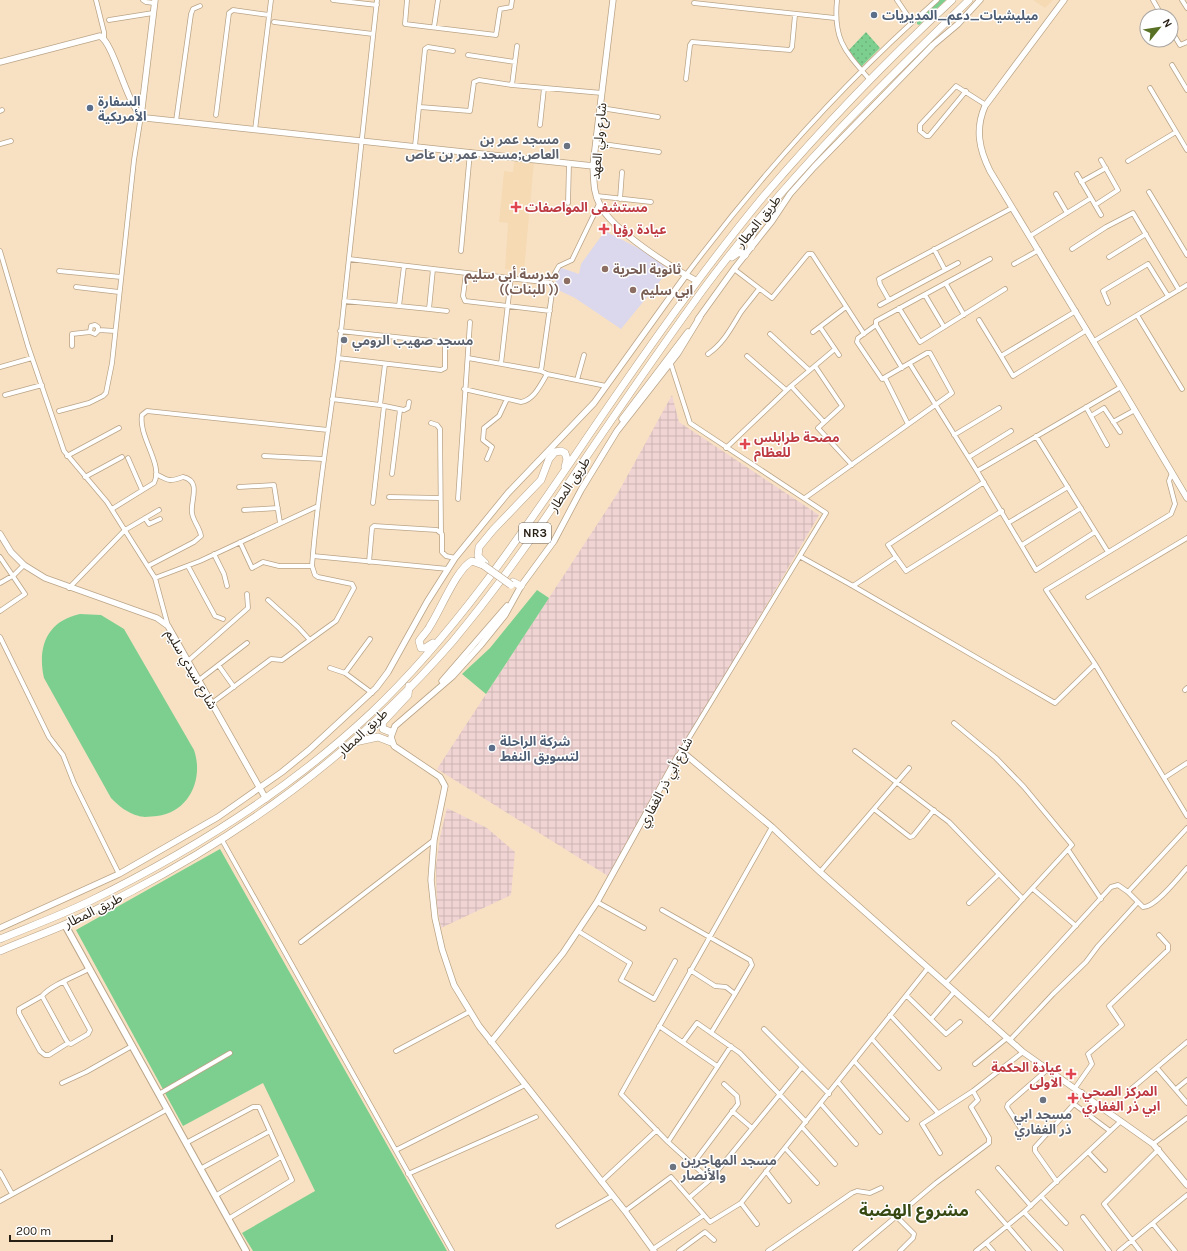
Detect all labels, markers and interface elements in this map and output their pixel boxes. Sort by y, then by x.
place label: ميليشيات_دعم_المديريات [882,8,1038,26]
north arrow [1139,8,1179,48]
marker: ميليشيات_دعم_المديريات [869,10,879,20]
text: N [1160,17,1175,30]
place label: السفارة الأمريكية [98,94,147,124]
street label: شارع ولي العهد [588,102,612,180]
marker: السفارة الأمريكية [85,103,95,113]
place label: مسجد عمر بن العاص;مسجد عمر بن عاص [406,132,559,162]
marker: مسجد عمر بن العاص;مسجد عمر بن عاص [562,141,572,151]
street label: طريق المطار [732,192,785,252]
place label: مستشفى المواصفات [525,200,648,215]
marker: مستشفى المواصفات [510,201,522,213]
place label: عيادة رؤيا [613,222,666,237]
marker: عيادة رؤيا [598,223,610,235]
place label: ثانوية الحرية [613,262,681,277]
marker: ثانوية الحرية [600,264,610,274]
place label: مدرسة أبي سليم ((للبنات )) [464,266,559,297]
marker: مدرسة أبي سليم ((للبنات )) [562,276,572,286]
place label: ابي سليم [641,283,693,301]
marker: ابي سليم [628,285,638,295]
place label: مسجد صهيب الرومي [352,333,473,351]
marker: مسجد صهيب الرومي [339,335,349,345]
place label: مصحة طرابلس للعظام [754,430,840,462]
marker: مصحة طرابلس للعظام [739,438,751,450]
street label: طريق المطار [545,454,594,516]
road number: NR3 [519,523,551,543]
street label: شارع سيدي سليم [160,627,220,713]
street label: طريق المطار [334,705,391,761]
place label: شركة الراحلة لتسويق النفط [500,734,579,765]
street label: شارع أبي ذر الغفاري [635,734,698,831]
marker: شركة الراحلة لتسويق النفط [487,743,497,753]
street label: طريق المطار [61,890,125,932]
place label: عيادة الحكمة الاولى [991,1060,1062,1090]
marker: عيادة الحكمة الاولى [1065,1068,1077,1080]
place label: المركز الصحي ابي ذر الغفاري [1082,1084,1160,1117]
marker: المركز الصحي ابي ذر الغفاري [1067,1092,1079,1104]
marker: مسجد ابي ذر الغفاري [1038,1095,1048,1105]
place label: مسجد ابي ذر الغفاري [1014,1107,1072,1140]
place label: مسجد المهاجرين والأنصار [680,1153,777,1183]
marker: مسجد المهاجرين والأنصار [668,1162,678,1172]
district label: مشروع الهضبة [859,1200,969,1223]
scale bar [10,1217,112,1243]
text: 200 m [16,1224,51,1238]

